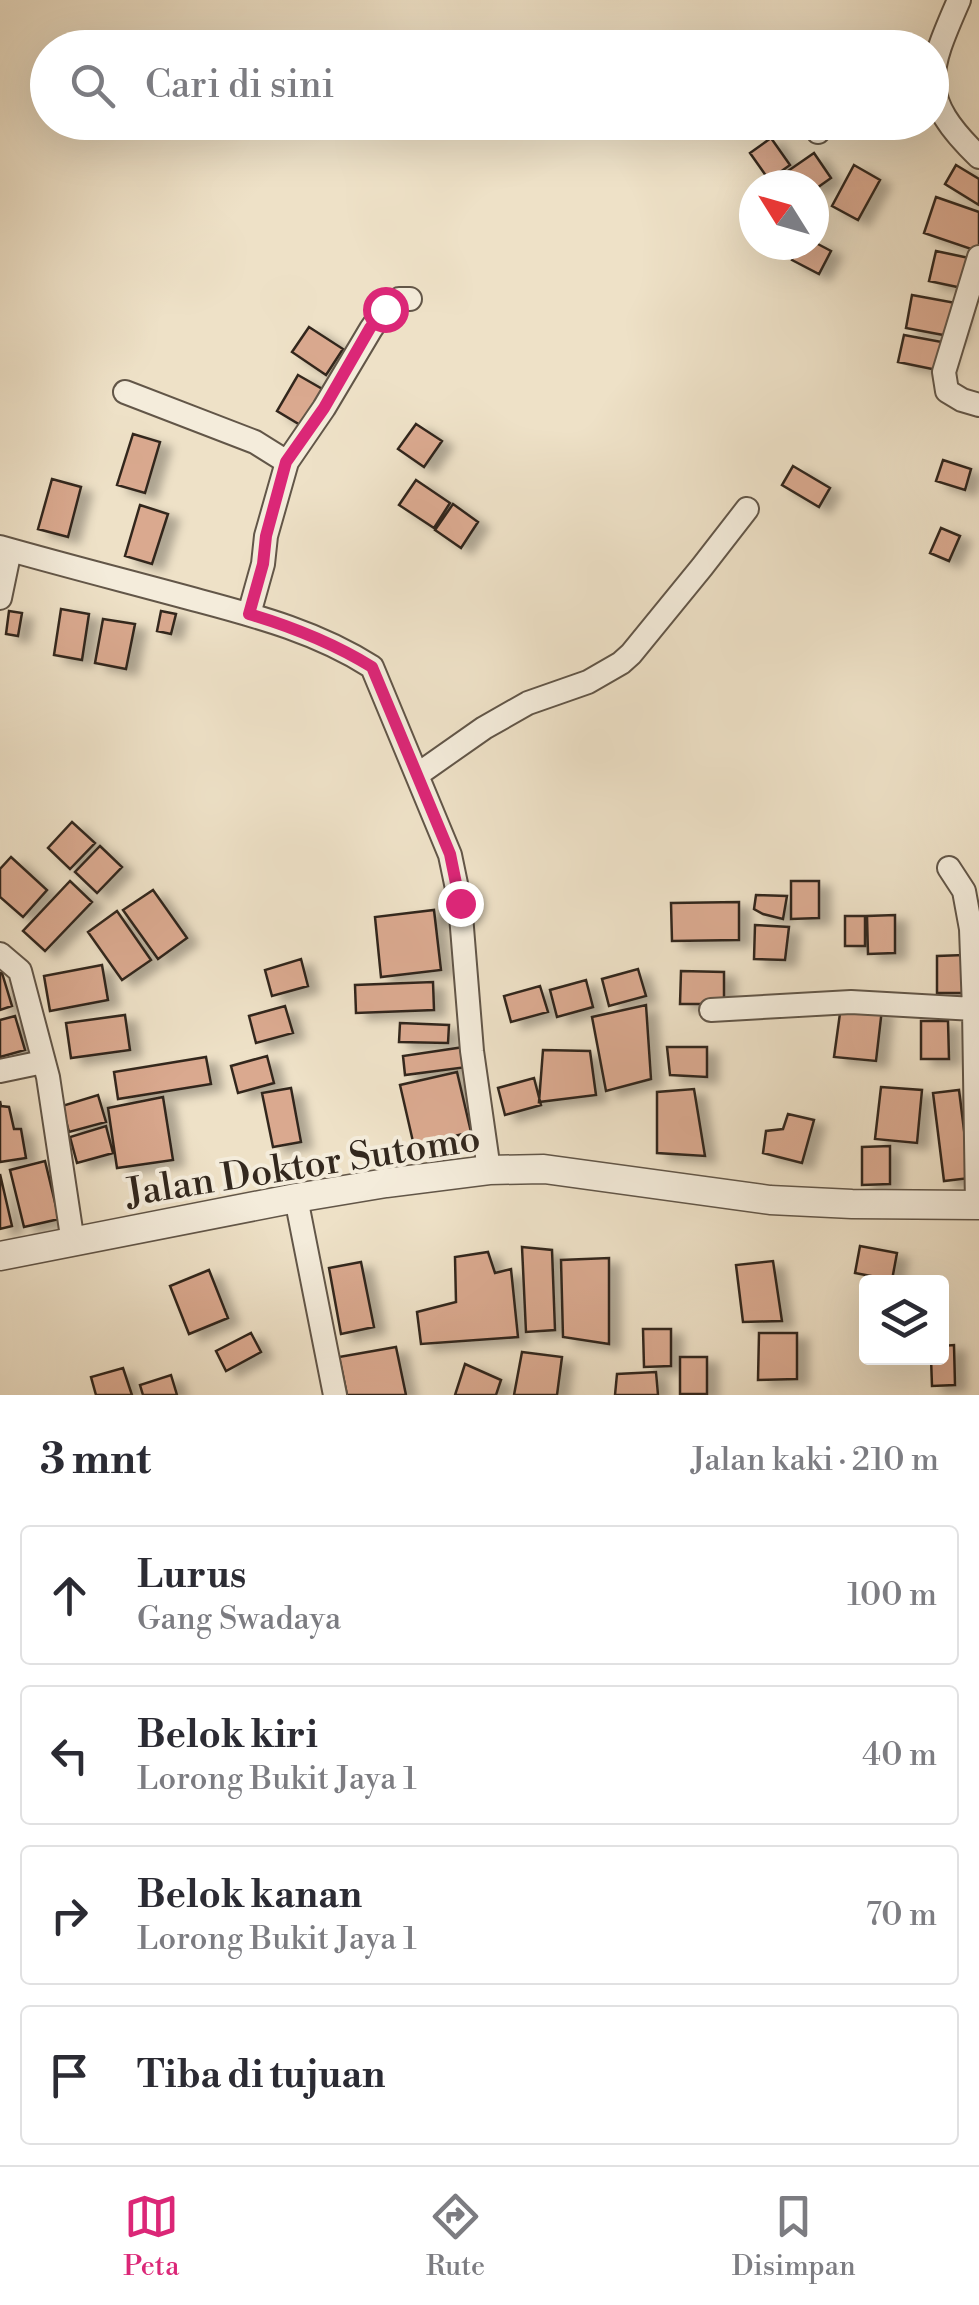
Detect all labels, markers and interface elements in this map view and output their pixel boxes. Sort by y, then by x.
search box [30,30,949,140]
icon: search [65,58,120,113]
text: Cari di sini [145,62,334,109]
north arrow [739,170,829,260]
route start [363,287,409,333]
route end [438,881,484,927]
street label: Jalan Doktor Sutomo [121,1115,484,1218]
map controls [859,1275,949,1365]
button: layers [859,1275,949,1365]
text: 3 mnt [40,1434,151,1487]
text: Jalan kaki · 210 m [691,1440,939,1480]
text: Lurus [137,1552,246,1599]
icon: ahead [42,1568,97,1623]
text: 100 m [847,1575,937,1615]
text: Gang Swadaya [137,1599,341,1639]
text: Belok kiri [137,1712,318,1759]
icon: left [42,1728,97,1783]
text: 40 m [862,1735,937,1775]
text: Lorong Bukit Jaya 1 [137,1759,417,1799]
text: Belok kanan [137,1872,362,1919]
icon: right [42,1888,97,1943]
text: 70 m [866,1895,937,1935]
text: Lorong Bukit Jaya 1 [137,1919,417,1959]
icon: arrive [42,2048,97,2103]
text: Tiba di tujuan [137,2052,385,2099]
tab: Peta [123,2189,179,2284]
tab: Rute [426,2189,485,2284]
tab: Disimpan [732,2189,856,2284]

